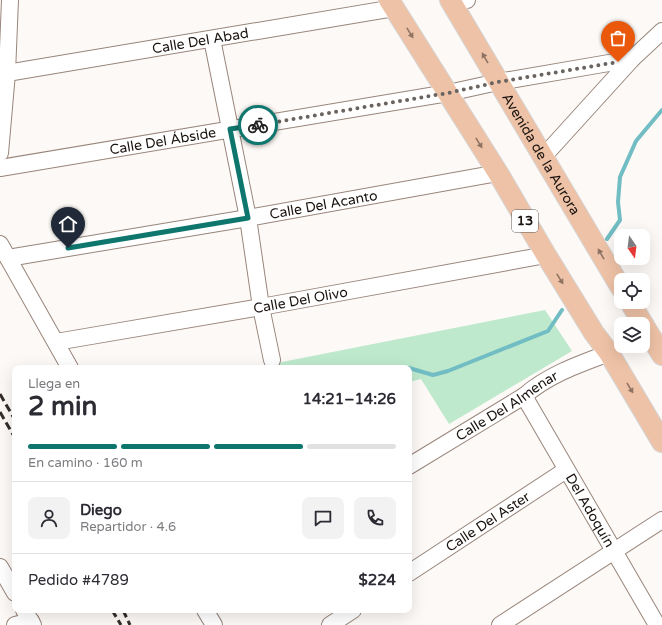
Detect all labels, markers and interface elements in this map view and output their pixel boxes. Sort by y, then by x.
pin [601,21,635,62]
street label: Calle Del Abad [151,24,250,57]
icon: bag [607,27,629,49]
one-way arrow [406,28,414,38]
one-way arrow [481,52,488,64]
street label: Avenida de la Aurora [499,90,584,218]
courier [238,105,278,145]
icon: bike [247,114,269,136]
street label: Calle Del Ábside [108,123,217,158]
one-way arrow [475,138,483,148]
street label: Calle Del Acanto [268,186,379,222]
pin [51,207,85,248]
road number: 13 [512,210,538,232]
icon: home [57,213,79,235]
north arrow [614,229,650,265]
map controls [614,229,650,353]
one-way arrow [598,248,605,260]
one-way arrow [557,273,564,285]
button: locate [614,273,650,309]
street label: Calle Del Olivo [252,283,349,317]
button: layers [614,317,650,353]
street label: Calle Del Almenar [452,367,561,444]
text: Llega en [28,376,80,392]
one-way arrow [626,383,634,393]
text: 14:21–14:26 [303,390,396,408]
text: 2 min [28,391,97,422]
text: En camino · 160 m [28,455,143,471]
street label: Del Adoquín [562,470,618,550]
street label: Calle Del Aster [442,487,533,555]
button: person [28,497,70,539]
button: chat [302,497,344,539]
button: phone [354,497,396,539]
text: Diego [80,501,122,519]
text: Repartidor · 4.6 [80,519,176,535]
text: Pedido #4789 [28,571,129,589]
text: $224 [358,571,396,589]

